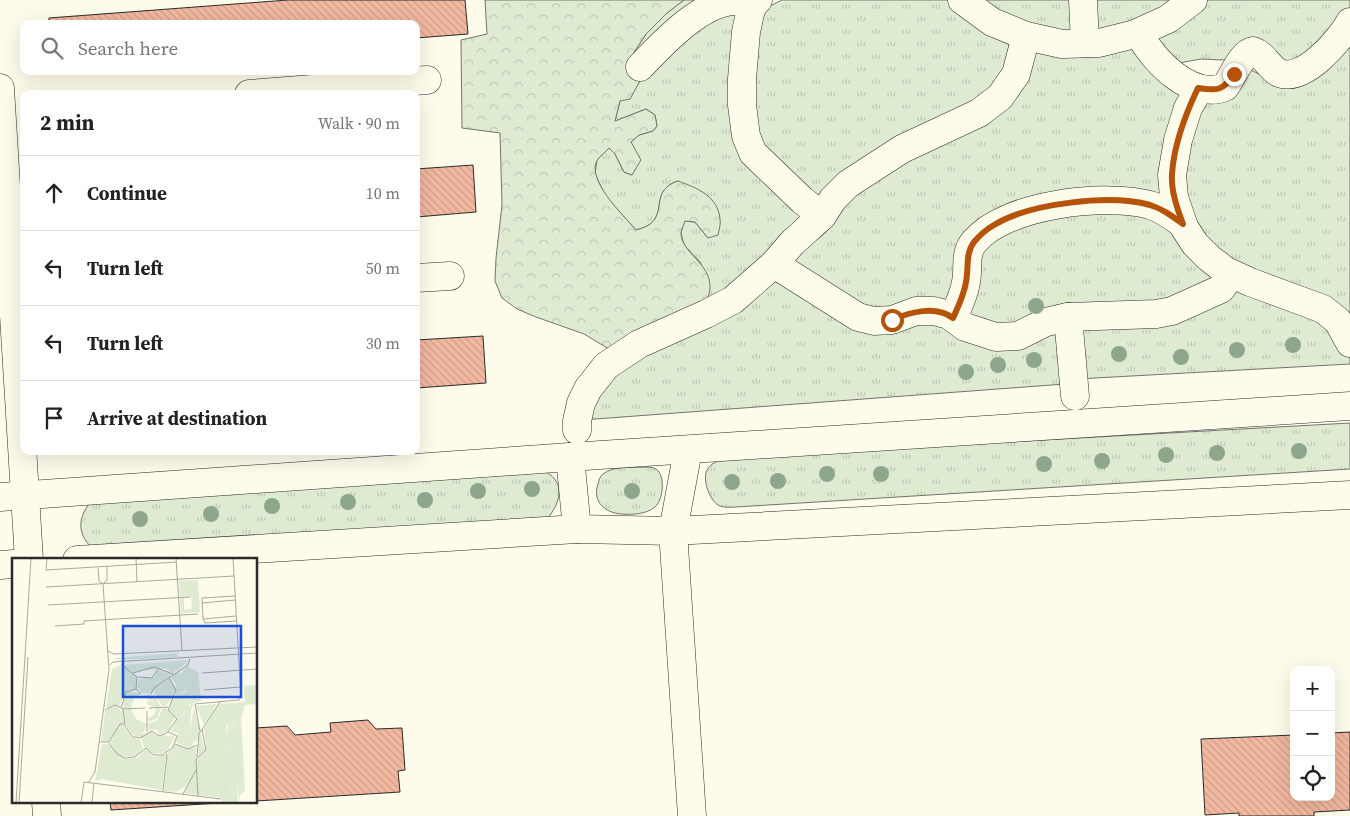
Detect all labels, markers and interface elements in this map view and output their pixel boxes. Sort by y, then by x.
search box [20,20,420,75]
icon: search [38,34,66,62]
text: Search here [78,35,178,61]
route end [1223,63,1246,86]
text: 2 min [40,108,95,137]
text: Walk · 90 m [318,112,400,134]
icon: ahead [40,179,68,207]
text: Continue [87,180,167,206]
text: 10 m [366,182,400,204]
icon: left [40,254,68,282]
text: Turn left [87,255,163,281]
text: 50 m [366,257,400,279]
route start [881,309,904,332]
icon: left [40,329,68,357]
text: Turn left [87,330,163,356]
text: 30 m [366,332,400,354]
icon: arrive [40,404,68,432]
text: Arrive at destination [87,405,267,431]
inset map [12,558,258,804]
map controls [1290,666,1335,801]
button: + [1290,666,1335,711]
button: − [1290,711,1335,756]
button: locate [1290,756,1335,801]

